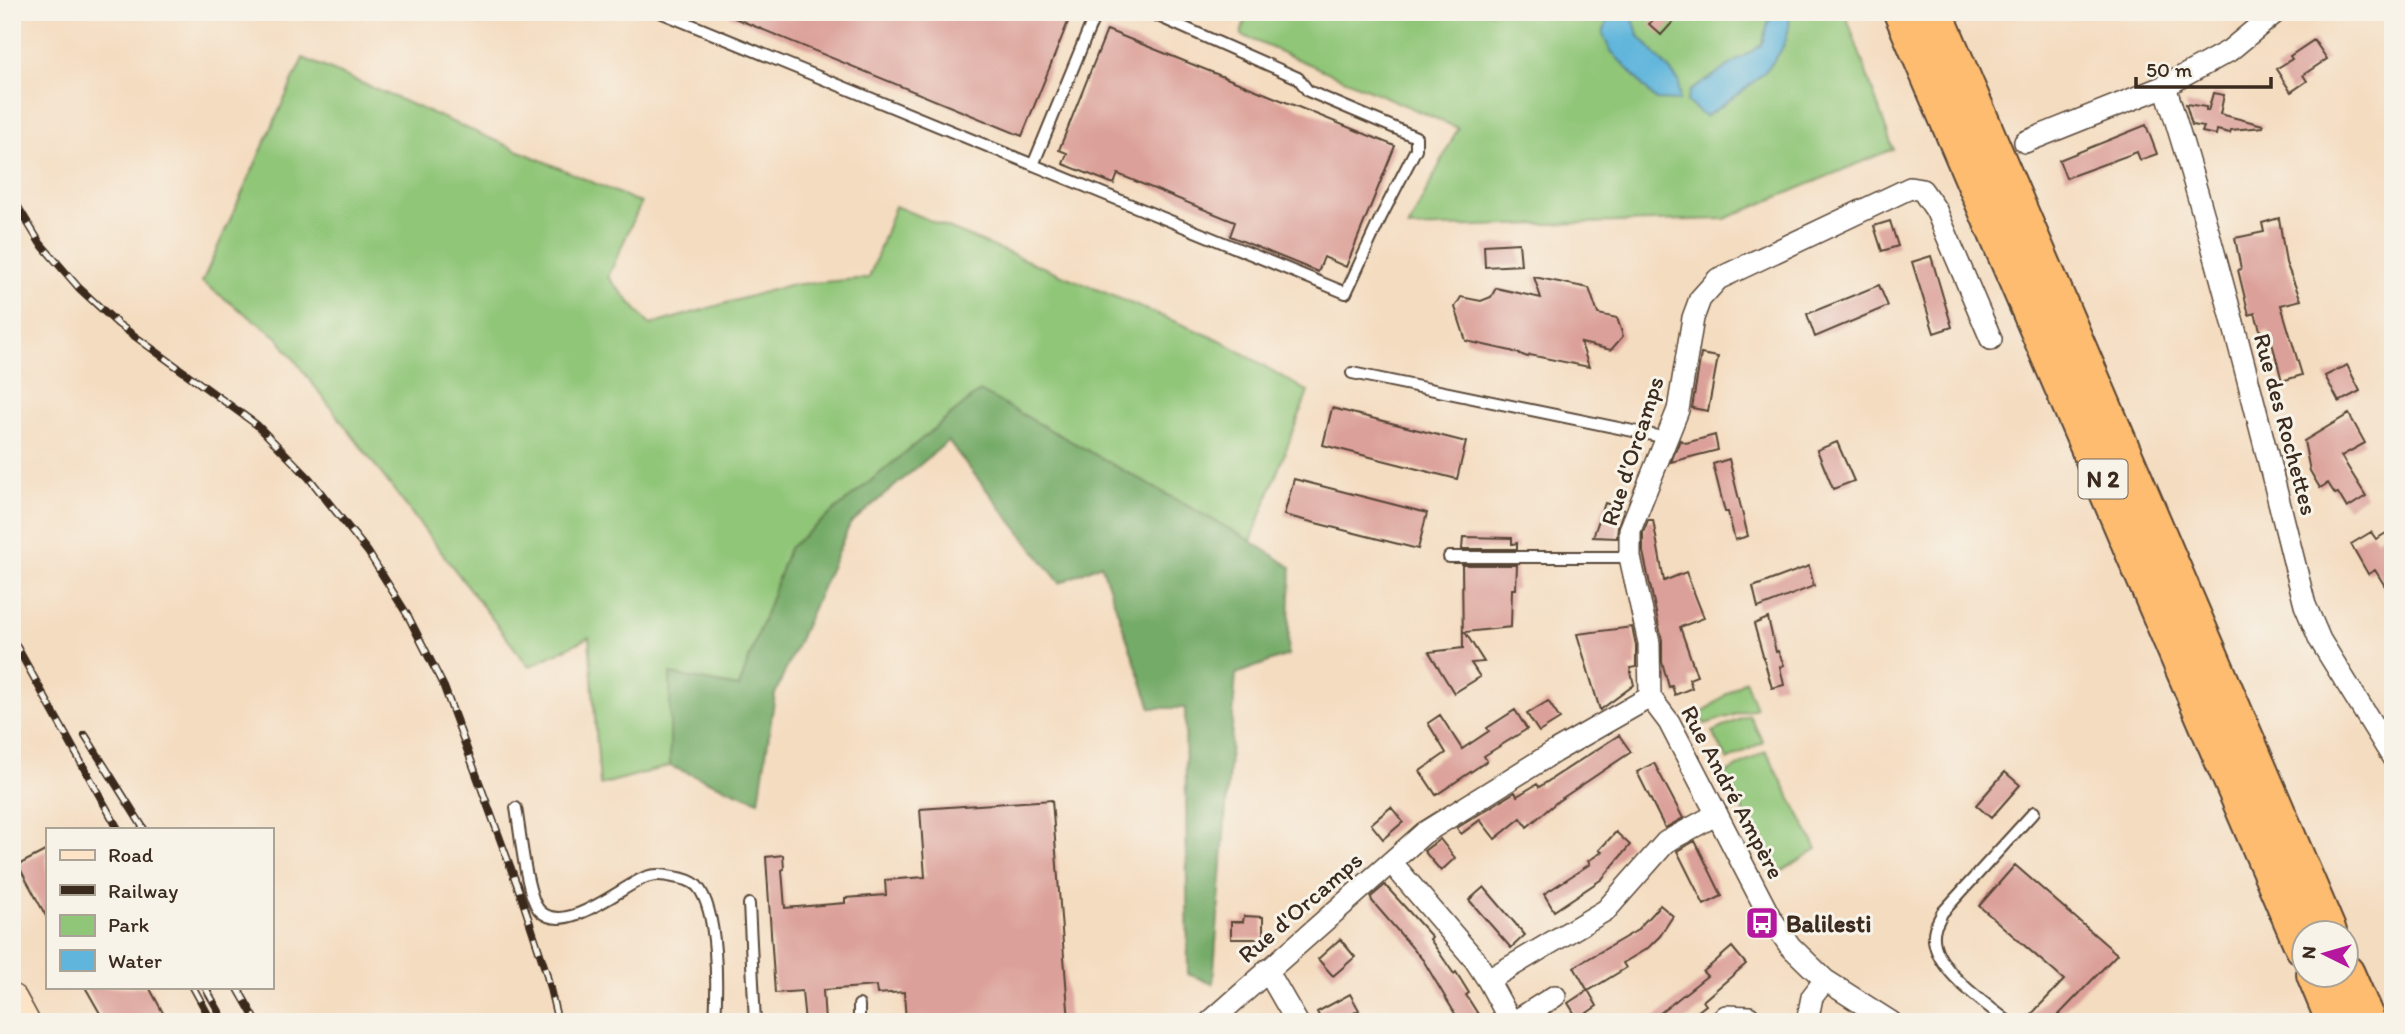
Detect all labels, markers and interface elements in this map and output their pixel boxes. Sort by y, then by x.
scale bar [2136,46,2270,90]
text: 50 m [2146,57,2193,82]
street label: Rue des Rochettes [2248,330,2324,518]
street label: Rue d'Orcamps [1594,373,1670,529]
road number: N 2 [2078,460,2128,499]
street label: Rue André Ampère [1675,700,1791,884]
legend [46,828,273,988]
text: Road [108,842,154,867]
street label: Rue d'Orcamps [1232,845,1368,969]
text: Railway [108,878,178,903]
bus stop icon: Balilesti [1743,904,1781,942]
place label: Balilesti [1786,909,1871,938]
text: Park [108,912,150,937]
north arrow [2290,918,2360,988]
text: N [2297,945,2321,960]
text: Water [108,948,162,973]

